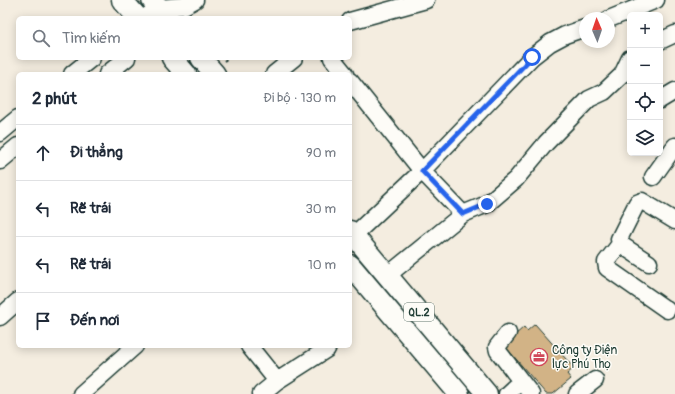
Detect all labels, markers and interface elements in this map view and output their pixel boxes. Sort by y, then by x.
north arrow [579,12,615,48]
map controls [627,12,663,156]
button: + [627,12,663,48]
search box [16,16,352,60]
icon: search [30,27,52,49]
text: Tìm kiếm [62,29,121,48]
route start [523,48,541,66]
button: − [627,48,663,84]
button: locate [627,84,663,120]
text: 2 phút [32,88,77,109]
text: Đi bộ · 130 m [263,90,336,106]
button: layers [627,120,663,156]
icon: ahead [32,142,54,164]
text: Đi thẳng [70,143,123,162]
text: 90 m [306,145,336,161]
route end [478,195,496,213]
icon: left [32,198,54,220]
text: Rẽ trái [70,199,111,218]
text: 30 m [306,201,336,217]
icon: left [32,254,54,276]
text: Rẽ trái [70,255,111,274]
text: 10 m [308,257,336,273]
road number: QL.2 [404,303,434,321]
icon: arrive [32,310,54,332]
text: Đến nơi [70,311,119,330]
place label: Công ty Điện lực Phú Thọ [552,343,618,372]
office icon: Công ty Điện lực Phú Thọ [529,347,549,367]

